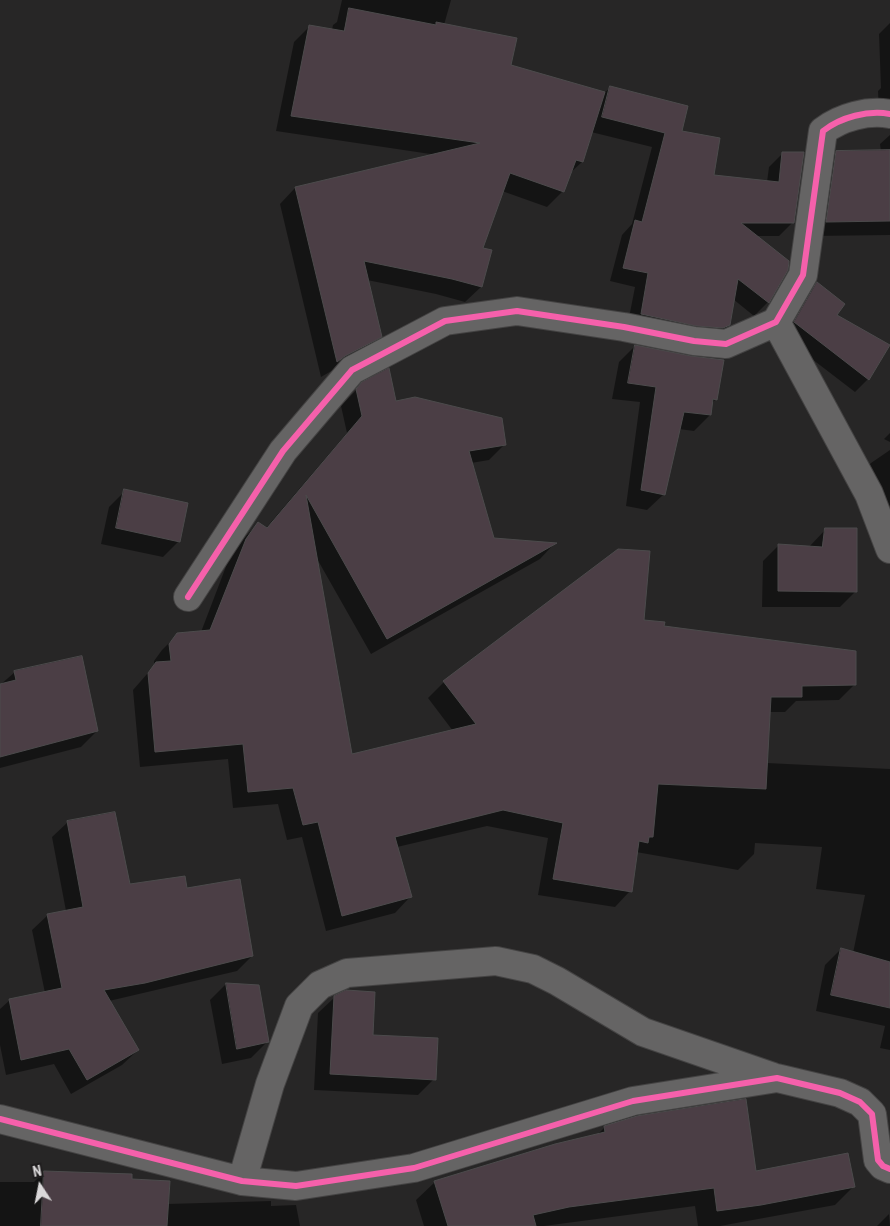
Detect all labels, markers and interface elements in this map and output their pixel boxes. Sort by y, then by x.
north arrow [15,1161,65,1211]
text: N [31,1163,43,1180]

